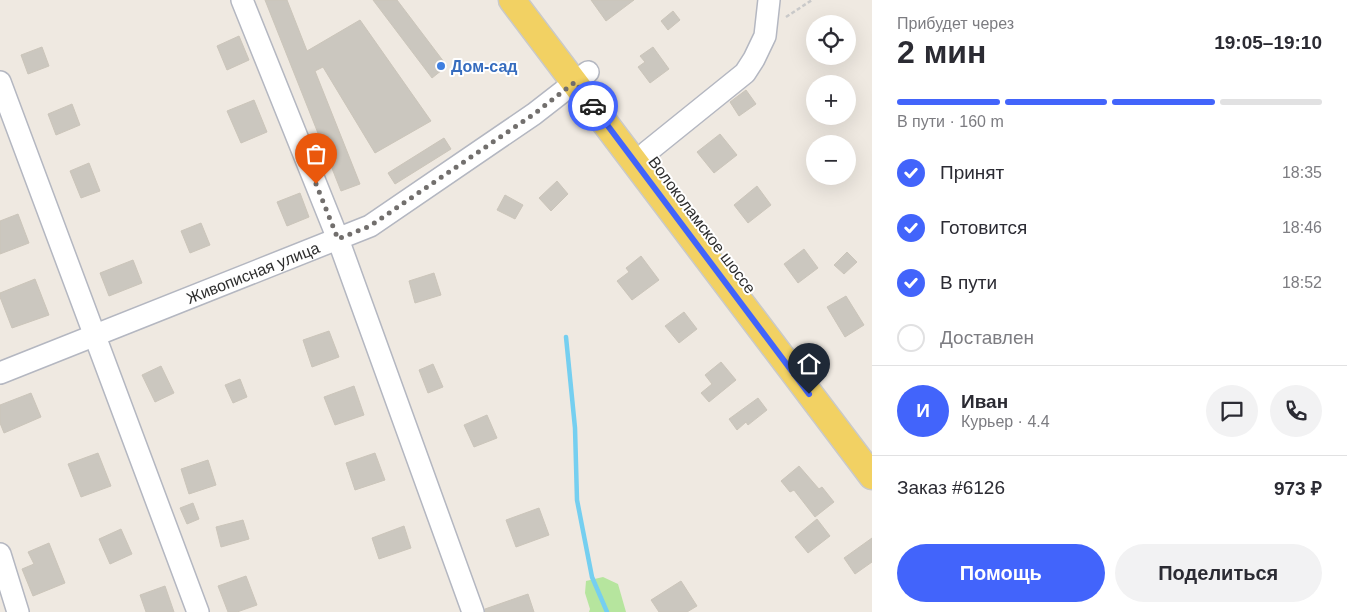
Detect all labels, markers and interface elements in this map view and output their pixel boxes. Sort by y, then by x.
map controls [806,15,856,185]
button: locate [806,15,856,65]
text: Прибудет через [897,15,1014,32]
text: 19:05–19:10 [1214,32,1322,53]
text: 2 мин [897,34,986,70]
place label: Дом-сад [451,58,517,75]
marker: Дом-сад [435,60,447,72]
button: + [806,75,856,125]
courier [568,81,618,131]
icon: car [579,92,607,120]
text: В пути · 160 m [897,113,1004,130]
pin [295,133,337,184]
button: − [806,135,856,185]
icon: bag [302,140,330,168]
street label: Волоколамское шоссе [645,153,759,297]
icon: check [897,159,925,187]
text: Принят [940,162,1004,183]
text: 18:35 [1282,164,1322,181]
icon: check [897,214,925,242]
text: Готовится [940,217,1027,238]
text: 18:46 [1282,219,1322,236]
street label: Живописная улица [184,239,322,307]
icon: check [897,269,925,297]
text: В пути [940,272,997,293]
text: 18:52 [1282,274,1322,291]
text: Доставлен [940,327,1034,348]
pin [788,343,830,394]
icon: home [795,350,823,378]
button: chat [1206,385,1258,437]
button: phone [1270,385,1322,437]
text: Иван [961,391,1008,412]
text: И [916,400,930,421]
text: Курьер · 4.4 [961,413,1050,430]
text: Заказ #6126 [897,477,1005,498]
text: 973 ₽ [1274,478,1322,499]
button: Помощь [897,544,1105,602]
button: Поделиться [1115,544,1322,602]

